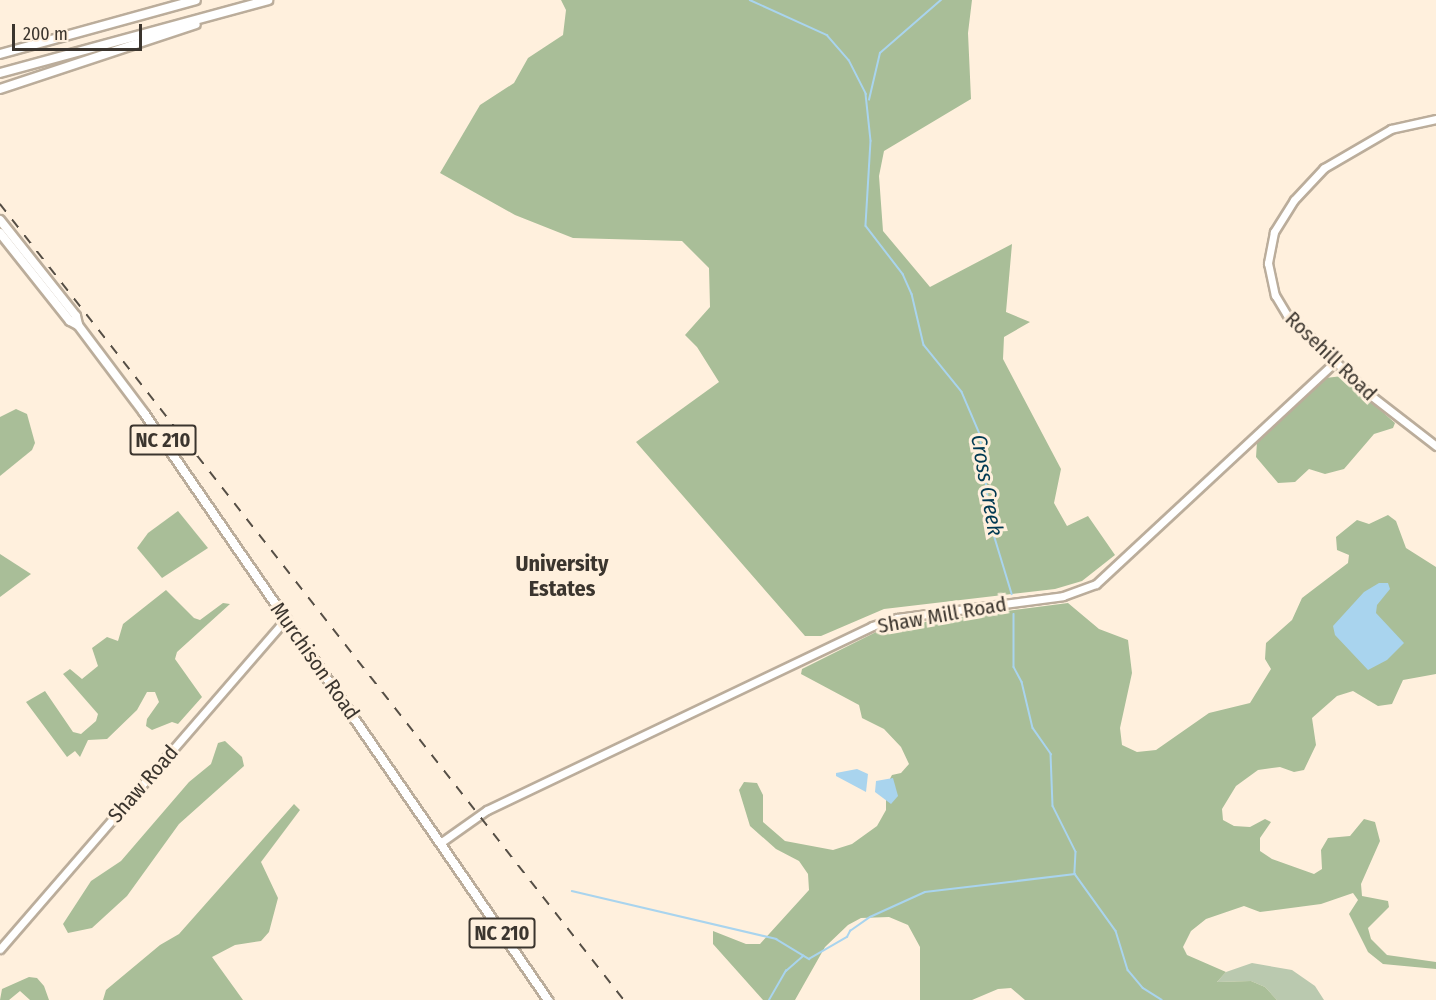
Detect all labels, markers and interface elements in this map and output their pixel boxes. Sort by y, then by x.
scale bar [15,12,146,50]
text: 200 m [23,23,68,45]
street label: Rosehill Road [1280,306,1382,406]
road number: NC 210 [128,423,198,457]
water label: Cross Creek [965,432,1009,538]
district label: University Estates [516,550,608,602]
street label: Shaw Mill Road [876,591,1008,639]
street label: Murchison Road [265,597,365,725]
street label: Shaw Road [103,740,183,828]
road number: NC 210 [468,916,536,950]

